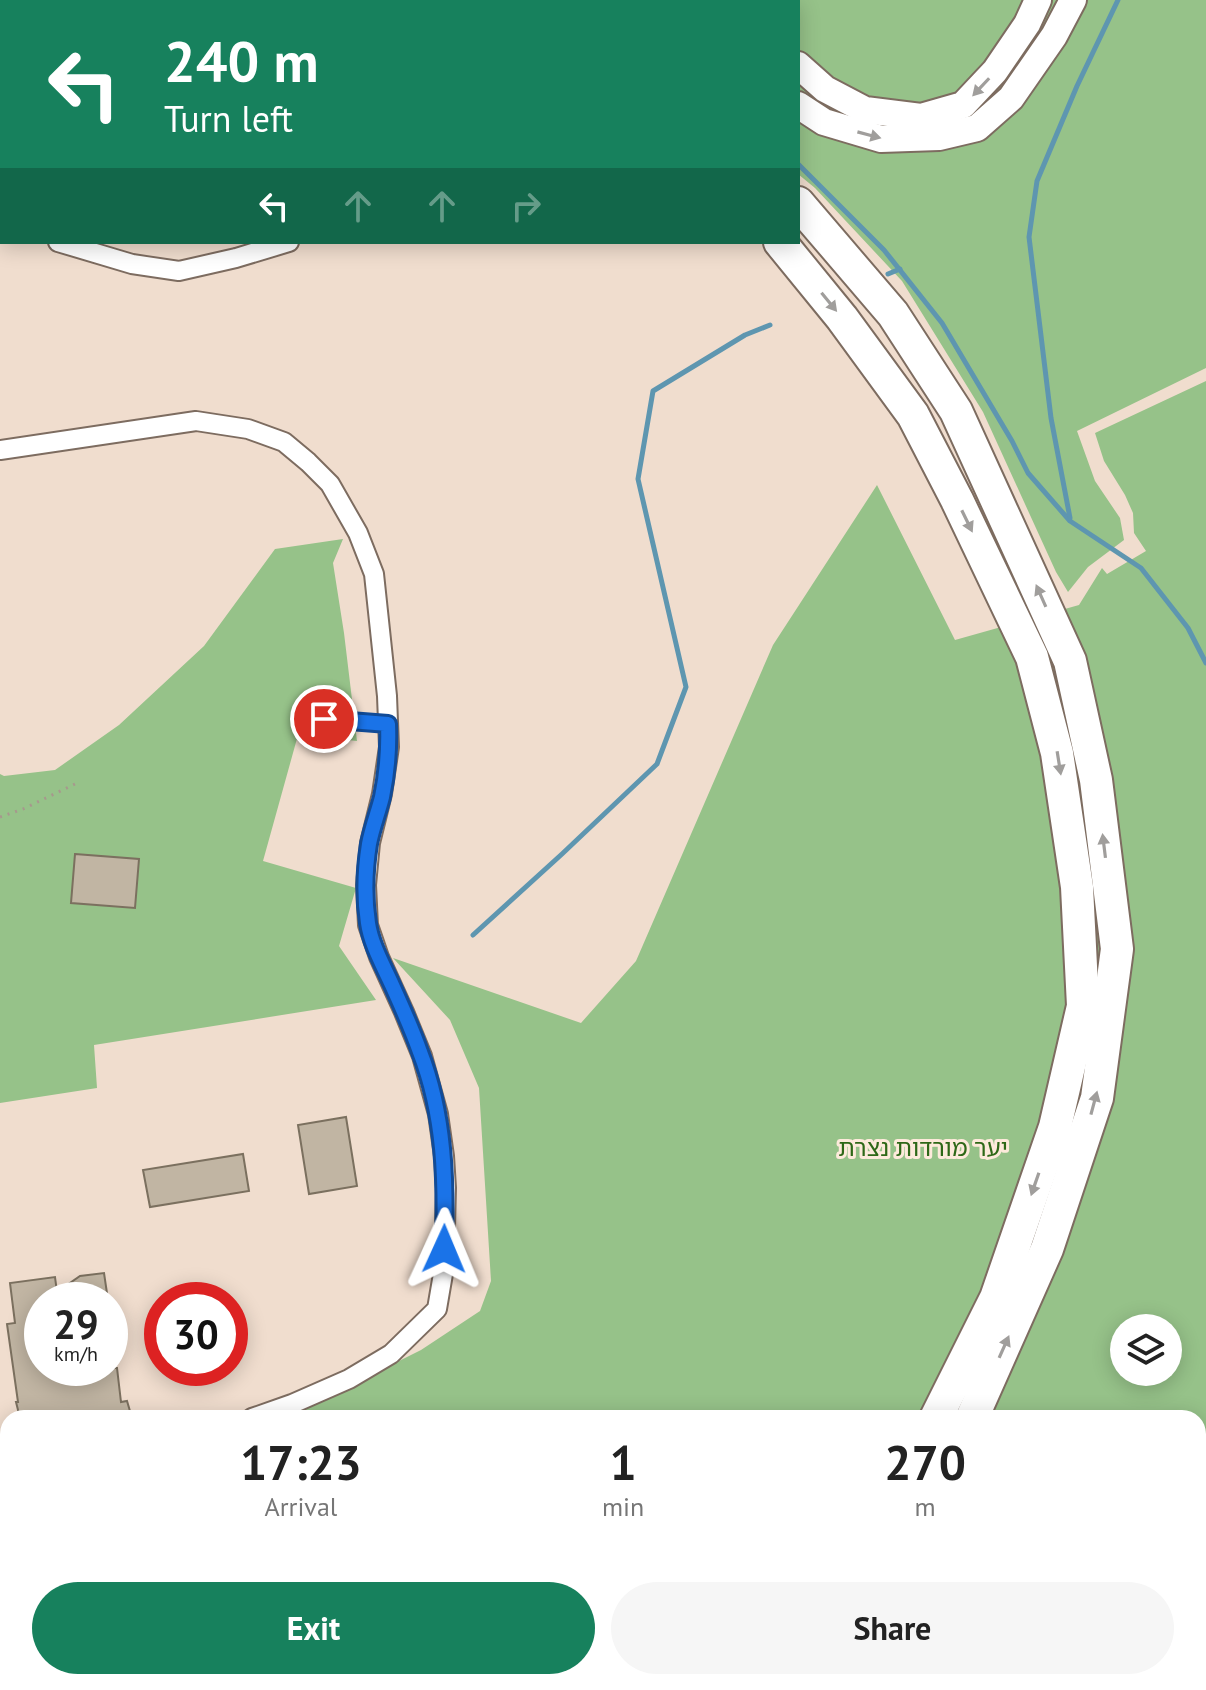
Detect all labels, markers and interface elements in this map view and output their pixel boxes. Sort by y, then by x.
text: 240 m [164,25,319,97]
icon: left [32,32,136,136]
one-way arrow [972,77,990,96]
text: Turn left [164,95,293,142]
one-way arrow [857,129,881,142]
icon: left [252,184,296,228]
icon: ahead [336,184,380,228]
icon: ahead [420,184,464,228]
icon: right [504,184,548,228]
one-way arrow [820,292,837,312]
one-way arrow [960,510,974,533]
one-way arrow [1034,584,1047,608]
pin [290,685,358,753]
icon: arrive [302,697,346,741]
one-way arrow [1053,751,1065,776]
one-way arrow [1098,833,1111,858]
one-way arrow [1089,1091,1101,1116]
park label: יער מורדות נצרת [838,1132,1008,1163]
one-way arrow [1029,1172,1041,1196]
position arrow [402,1207,486,1291]
speed limit sign: 30 [144,1282,248,1386]
text: 29 [53,1298,99,1350]
map controls [1110,1314,1182,1386]
button: layers [1110,1314,1182,1386]
one-way arrow [997,1335,1010,1358]
text: km/h [54,1341,98,1367]
text: 17:23 [240,1431,362,1493]
text: 1 [609,1431,637,1493]
text: 270 [884,1431,966,1493]
text: Arrival [265,1490,337,1523]
text: min [602,1490,644,1523]
text: m [915,1490,936,1523]
button: Exit [32,1582,595,1674]
button: Share [611,1582,1174,1674]

